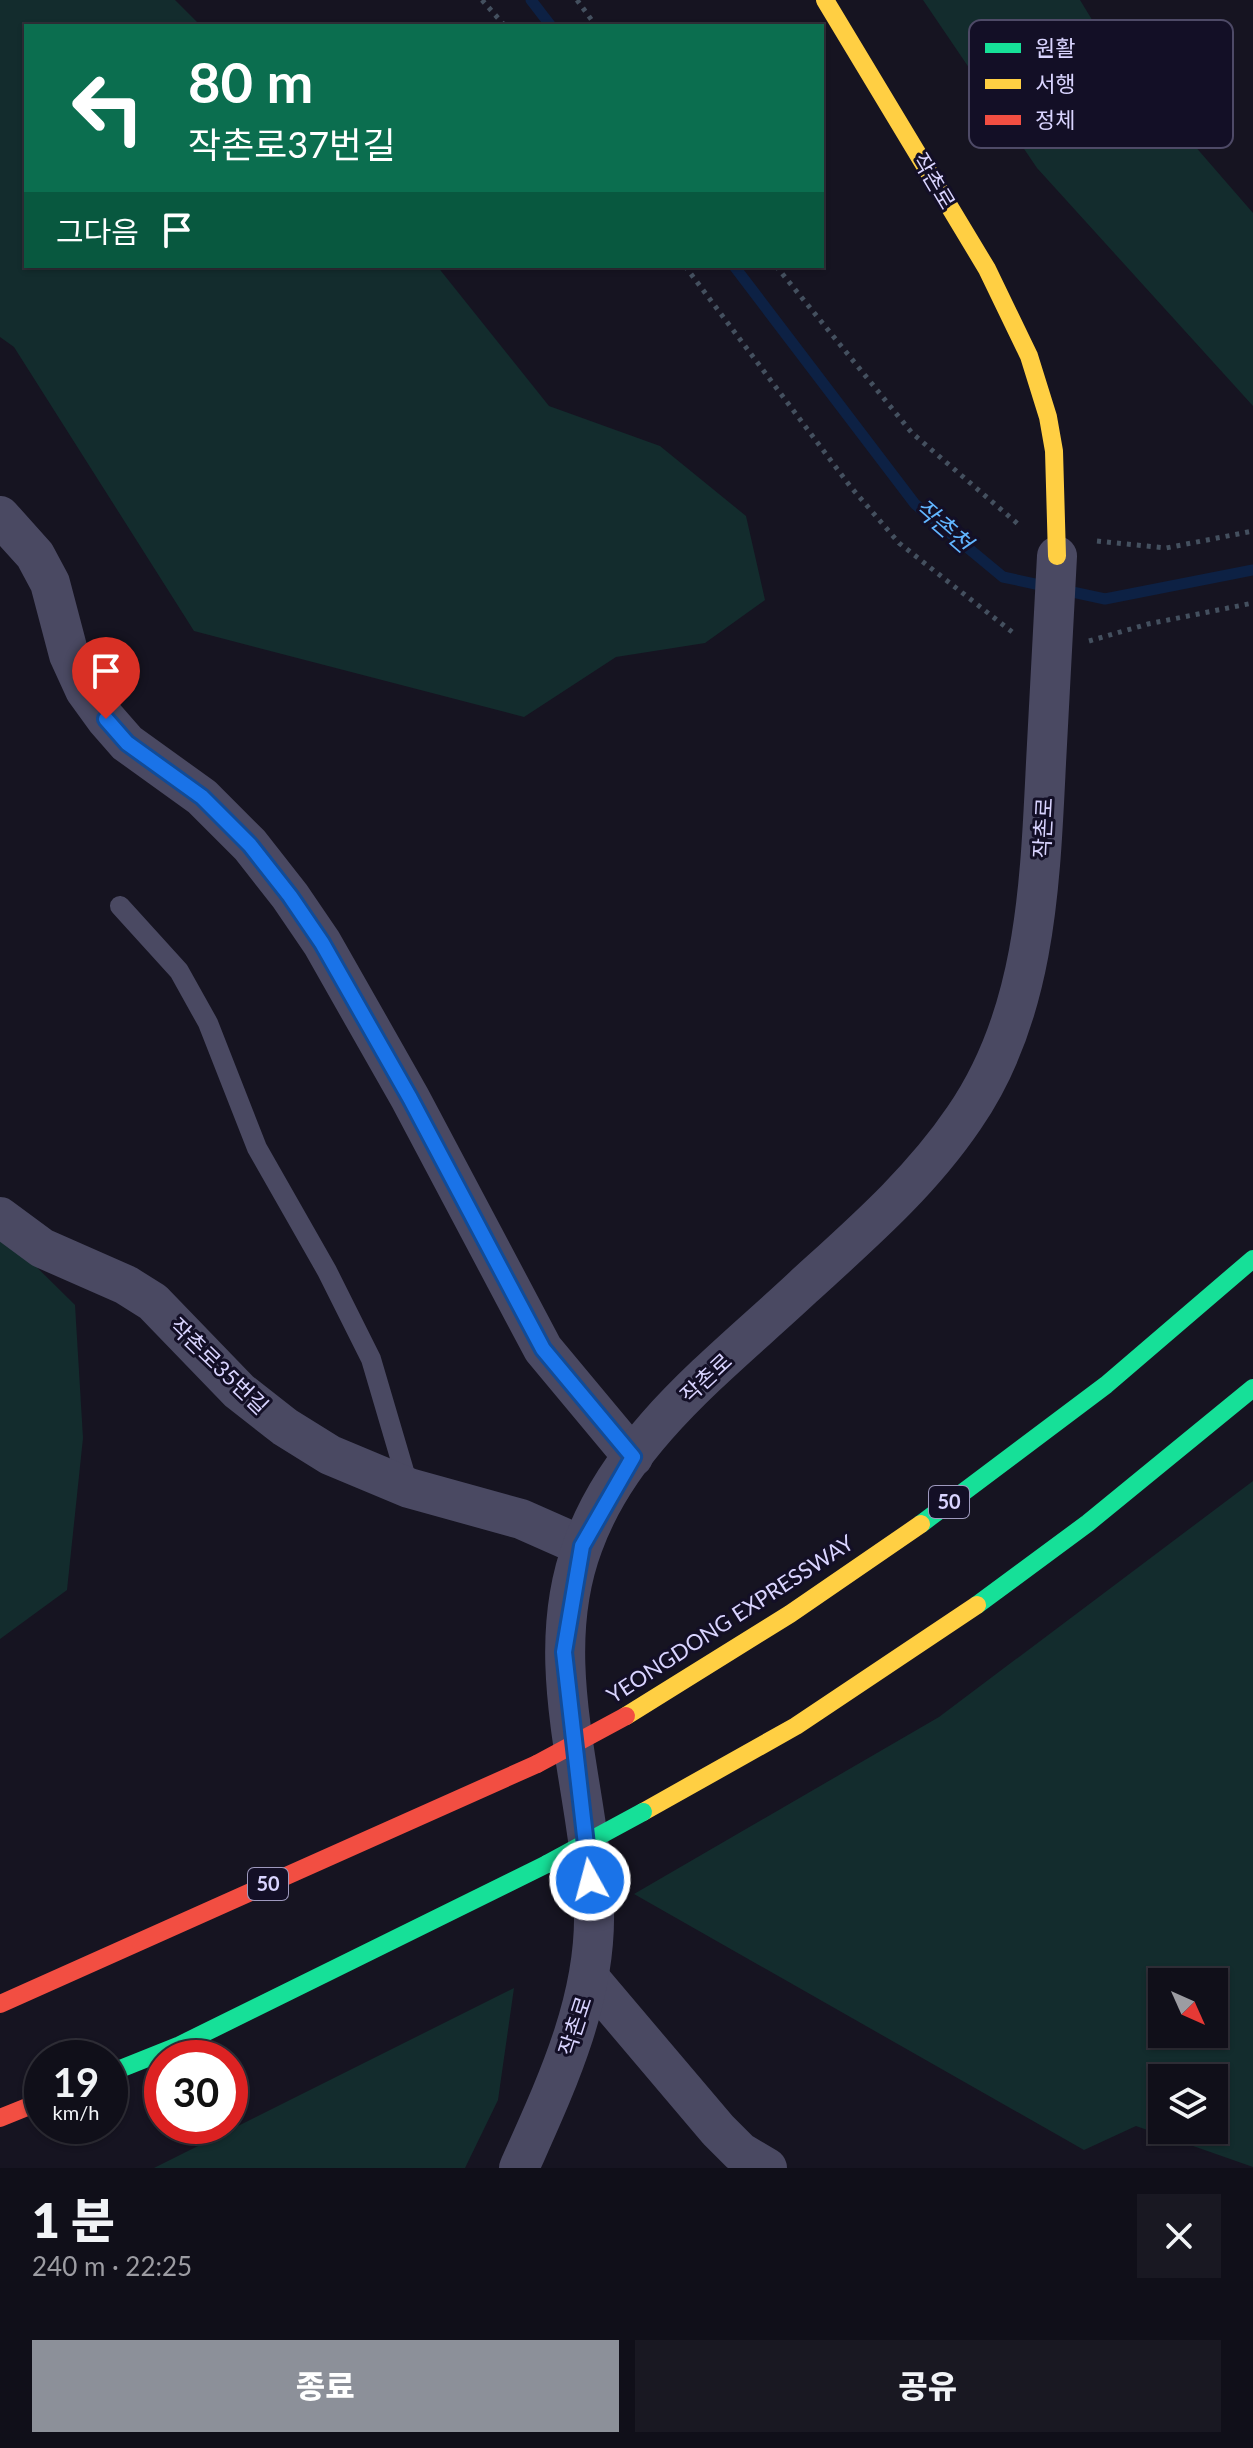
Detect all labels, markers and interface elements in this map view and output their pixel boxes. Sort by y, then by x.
legend [969,20,1233,148]
text: 원활 [1035,34,1075,61]
text: 80 m [188,48,313,115]
icon: left [56,56,160,160]
text: 서행 [1035,70,1075,97]
text: 정체 [1035,106,1075,133]
text: 작촌로37번길 [188,122,395,166]
street label: 작촌로 [907,148,962,214]
icon: arrive [155,208,199,252]
text: 그다음 [56,213,139,249]
water label: 작촌천 [909,492,981,559]
pin [72,637,140,719]
icon: arrive [84,649,128,693]
street label: 작촌로 [1027,797,1058,859]
street label: 작촌로35번길 [164,1312,274,1419]
street label: 작촌로 [674,1347,737,1408]
road number: 50 [929,1486,969,1518]
street label: YEONGDONG EXPRESSWAY [601,1528,858,1709]
position arrow [548,1838,632,1922]
road number: 50 [248,1868,288,1900]
north arrow [1148,1968,1228,2048]
map controls [1148,1968,1228,2144]
street label: 작촌로 [552,1993,597,2059]
speed limit sign: 30 [144,2040,248,2144]
text: 19 [53,2058,99,2106]
button: layers [1148,2064,1228,2144]
text: km/h [53,2100,99,2124]
text: 1 분 [32,2191,115,2248]
button: close [1137,2194,1221,2278]
text: 240 m · 22:25 [32,2250,192,2282]
button: 종료 [32,2340,619,2432]
button: 공유 [635,2340,1221,2432]

